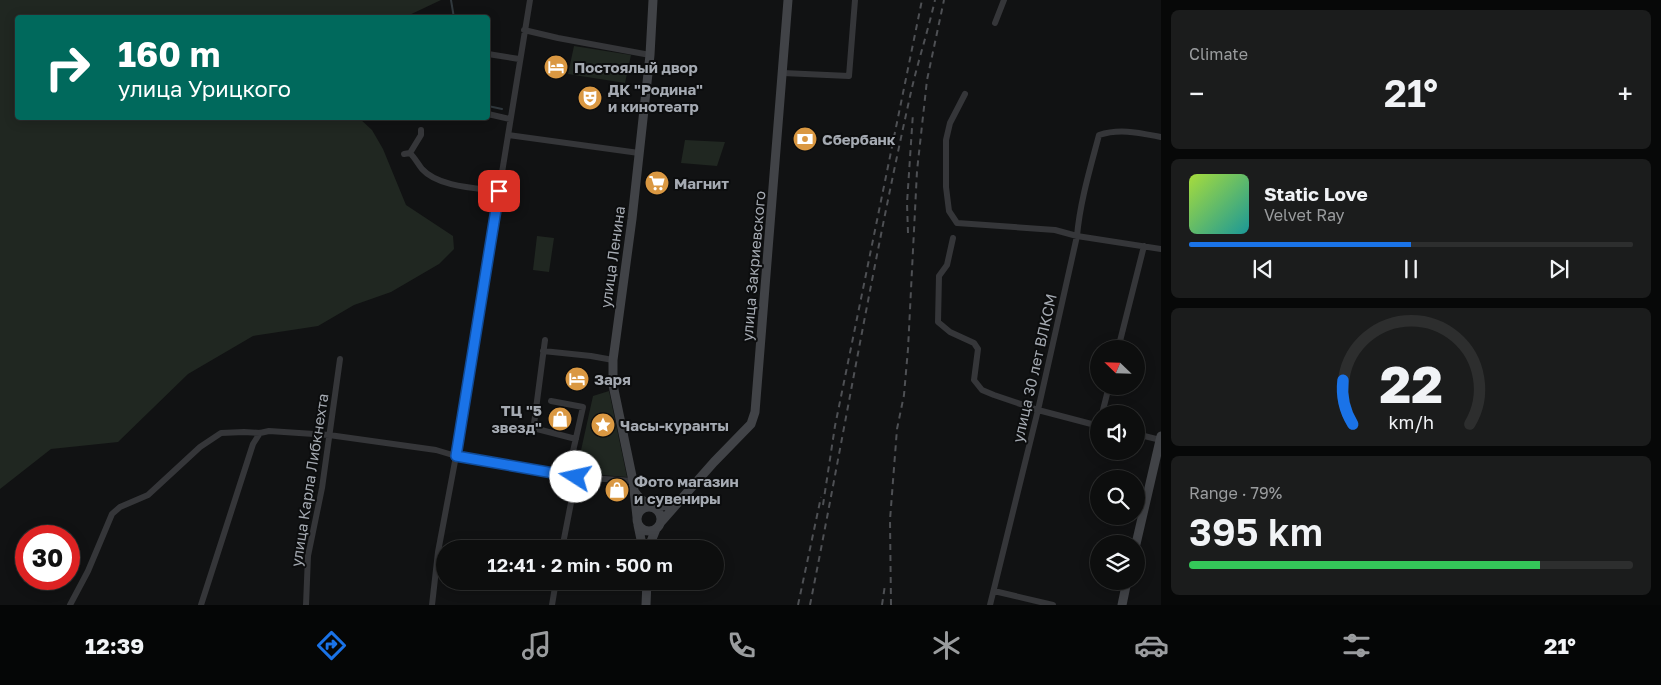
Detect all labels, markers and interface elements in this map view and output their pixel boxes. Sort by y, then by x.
text: 160 m [118,33,220,75]
icon: right [35,35,100,100]
text: Climate [1189,44,1248,64]
hotel icon: Постоялый двор [543,54,569,80]
place label: Постоялый двор [574,58,698,76]
text: 21° [1384,70,1438,115]
text: улица Урицкого [118,75,291,102]
text: − [1189,77,1204,110]
text: + [1618,77,1633,110]
place label: ДК "Родина" и кинотеатр [608,80,703,115]
theatre icon: ДК "Родина" и кинотеатр [577,85,603,111]
bank icon: Сбербанк [792,126,818,152]
place label: Сбербанк [822,130,896,148]
pin [478,170,520,212]
supermarket icon: Магнит [644,170,670,196]
place label: Магнит [674,174,729,192]
icon: arrive [485,177,513,205]
text: Static Love [1264,182,1368,205]
street label: улица Закриевского [737,190,769,342]
street label: улица Ленина [596,205,628,309]
text: Velvet Ray [1264,205,1345,225]
icon: previous [1249,255,1277,283]
icon: pause [1397,255,1425,283]
icon: next [1545,255,1573,283]
street label: улица 30 лет ВЛКСМ [1008,292,1060,444]
north arrow [1090,340,1145,395]
map controls [1090,340,1145,590]
text: 22 [1379,352,1443,414]
hotel icon: Заря [564,366,590,392]
place label: Заря [594,370,631,388]
street label: улица Карла Либкнехта [286,392,332,568]
place label: ТЦ "5 звезд" [491,401,542,436]
button: sound [1090,405,1145,460]
shop icon: ТЦ "5 звезд" [547,406,573,432]
text: km/h [1388,411,1434,433]
place icon: Часы-куранты [590,412,616,438]
place label: Часы-куранты [620,416,729,434]
position arrow [549,450,601,502]
button: search [1090,470,1145,525]
place label: Фото магазин и сувениры [634,472,739,507]
shop icon: Фото магазин и сувениры [604,477,630,503]
text: Range · 79% [1189,483,1282,503]
text: 395 km [1189,509,1323,554]
speed limit sign: 30 [15,525,80,590]
button: layers [1090,535,1145,590]
text: 12:41 · 2 min · 500 m [487,553,673,576]
icon: directions [314,628,349,663]
icon: music [519,628,554,663]
icon: phone [724,628,759,663]
icon: climate [929,628,964,663]
icon: car [1134,628,1169,663]
icon: filters [1339,628,1374,663]
text: 12:39 [85,632,144,659]
text: 21° [1544,632,1576,659]

